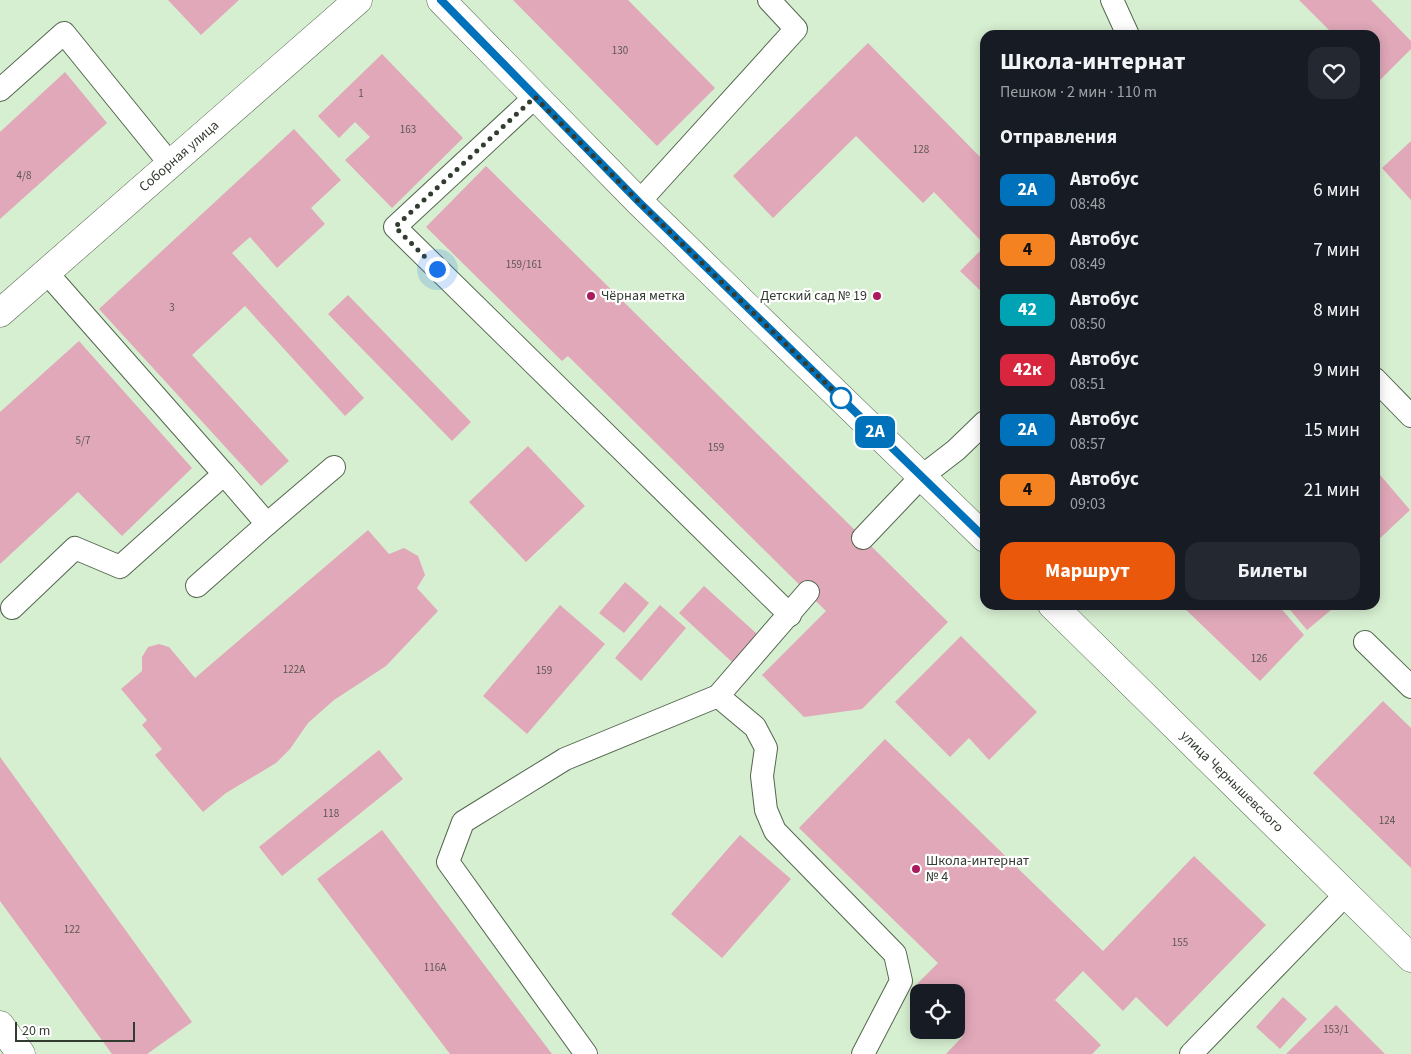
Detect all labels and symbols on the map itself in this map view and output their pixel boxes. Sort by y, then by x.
house number: 130 [612,43,628,58]
house number: 1 [358,86,364,101]
street label: Соборная улица [135,116,224,197]
house number: 163 [400,122,416,137]
house number: 128 [913,142,930,157]
house number: 4/8 [17,168,32,183]
your location [425,257,450,282]
house number: 159/161 [506,257,542,272]
place label: Чёрная метка [601,286,685,306]
place label: Детский сад № 19 [760,286,867,306]
marker: Чёрная метка [585,290,597,302]
marker: Детский сад № 19 [871,290,883,302]
house number: 3 [169,300,175,315]
unlabelled marker [830,387,852,409]
line badge: 2А [852,416,898,448]
house number: 5/7 [76,433,90,448]
house number: 159 [708,440,724,455]
house number: 126 [1251,651,1268,666]
house number: 122А [283,662,305,677]
house number: 159 [536,663,552,678]
street label: улица Чернышевского [1175,726,1288,837]
house number: 118 [323,806,340,821]
house number: 124 [1379,813,1396,828]
place label: Школа-интернат № 4 [926,851,1030,887]
marker: Школа-интернат № 4 [910,863,922,875]
house number: 122 [64,922,80,937]
house number: 155 [1172,935,1188,950]
house number: 116А [424,960,446,975]
scale bar [15,1019,135,1042]
house number: 153/1 [1323,1022,1349,1037]

